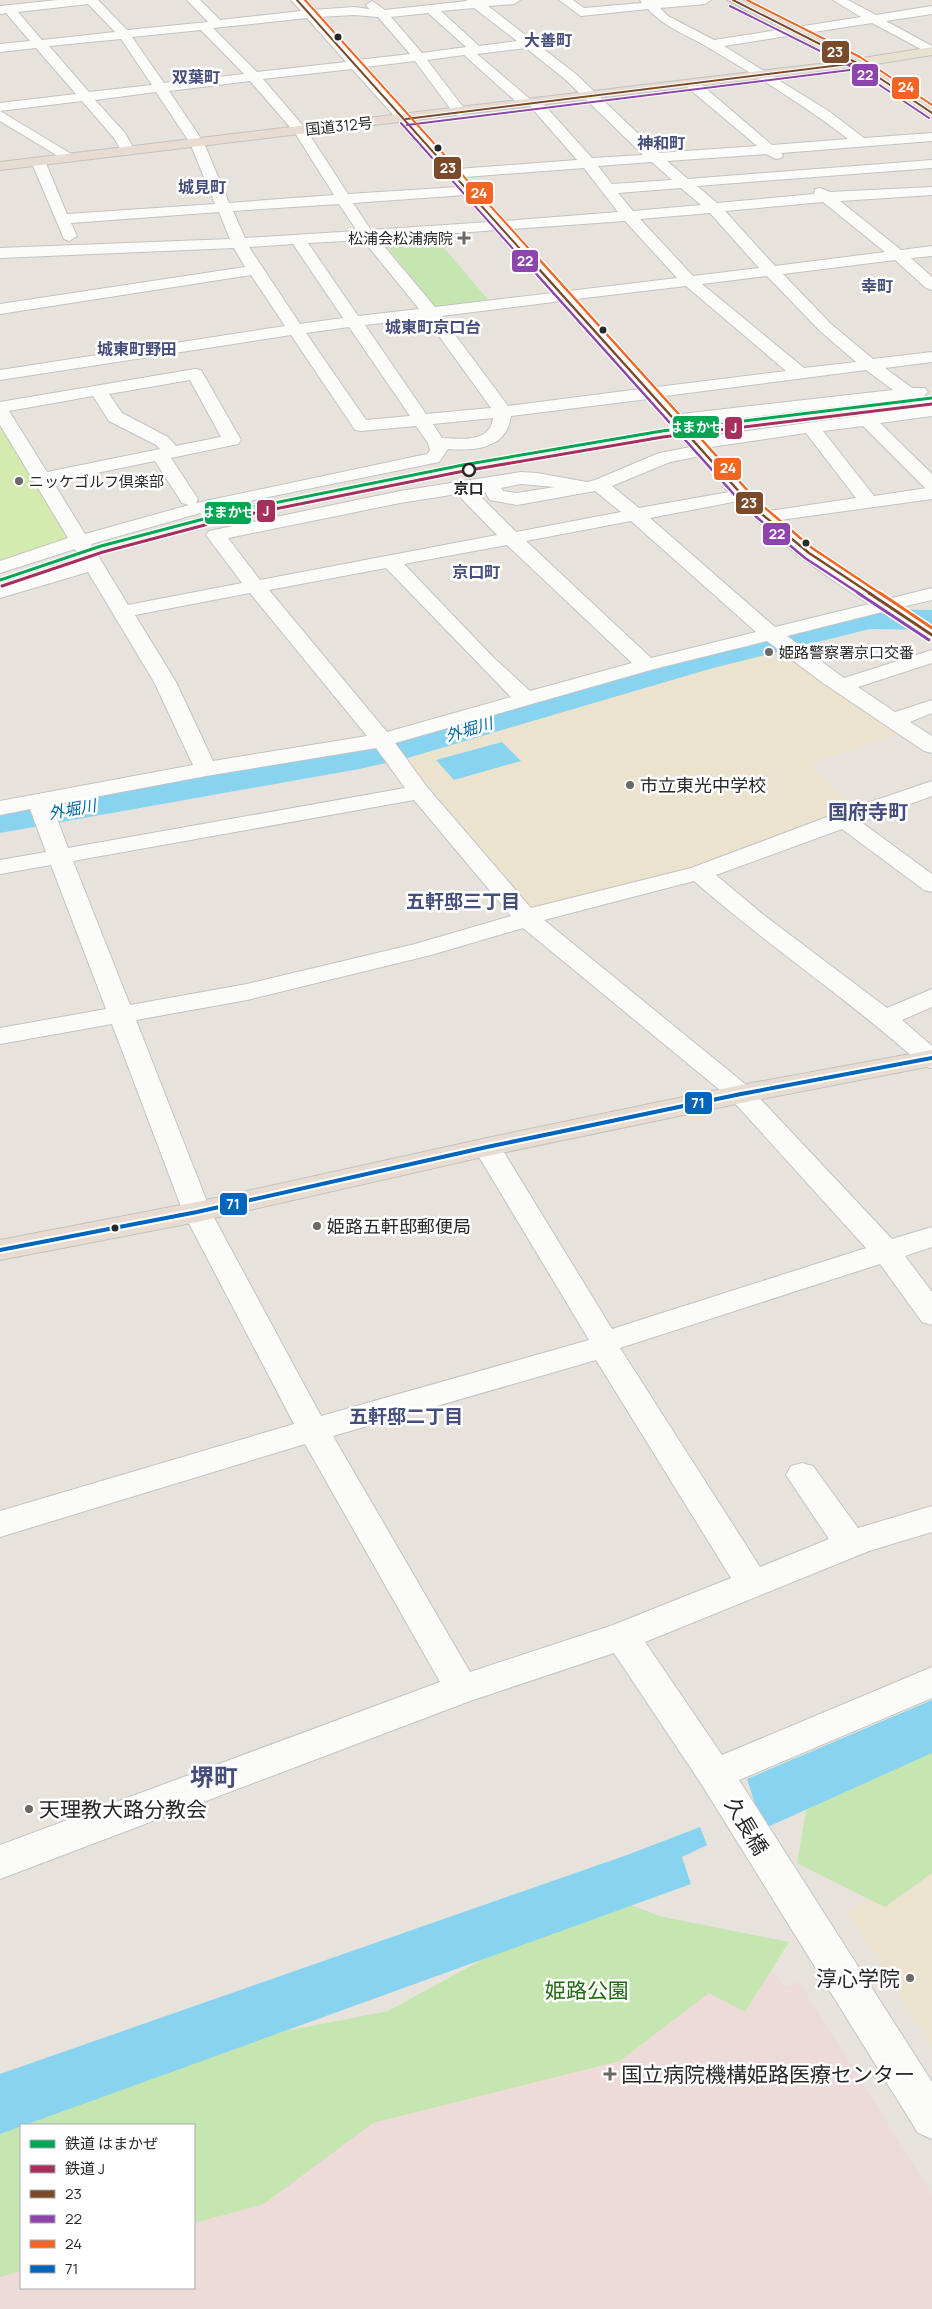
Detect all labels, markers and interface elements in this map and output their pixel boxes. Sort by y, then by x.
district label: 大善町 [524,29,572,51]
unlabelled marker [333,32,343,42]
line badge: 23 [821,40,850,64]
text: 23 [827,42,843,61]
line badge: 22 [851,63,879,87]
text: 22 [857,65,873,84]
district label: 双葉町 [172,66,220,88]
line badge: 24 [891,76,920,100]
text: 24 [898,77,914,96]
street label: 国道312号 [304,112,374,140]
district label: 神和町 [637,132,685,154]
unlabelled marker [433,143,443,153]
line badge: 23 [433,156,462,180]
text: 23 [440,158,456,177]
district label: 城見町 [178,176,226,198]
line badge: 24 [465,181,494,205]
text: 24 [471,183,487,202]
place label: 松浦会松浦病院 [348,228,453,249]
marker: 松浦会松浦病院 [457,231,471,245]
line badge: 22 [511,249,539,273]
text: 22 [517,251,533,270]
district label: 幸町 [861,275,893,297]
district label: 城東町京口台 [385,316,481,338]
unlabelled marker [598,325,608,335]
district label: 城東町野田 [97,338,177,360]
line badge: はまかぜ [672,415,720,439]
line badge: J [724,416,743,440]
text: はまかぜ [668,417,724,436]
text: J [730,418,738,437]
line badge: 24 [713,457,742,481]
text: 24 [720,458,736,477]
marker: 京口 [462,463,476,477]
place label: ニッケゴルフ倶楽部 [29,471,164,492]
marker: ニッケゴルフ倶楽部 [13,475,25,487]
place label: 京口 [454,478,484,499]
line badge: 23 [735,491,764,515]
text: 23 [741,493,757,512]
line badge: J [256,499,276,523]
line badge: はまかぜ [204,501,252,525]
text: J [262,501,270,520]
text: はまかぜ [200,502,256,521]
line badge: 22 [762,522,791,546]
text: 22 [769,524,785,543]
unlabelled marker [801,538,811,548]
district label: 京口町 [452,561,500,583]
place label: 姫路警察署京口交番 [779,642,914,663]
marker: 姫路警察署京口交番 [763,646,775,658]
water label: 外堀川 [443,711,497,746]
place label: 市立東光中学校 [640,773,766,797]
marker: 市立東光中学校 [624,779,636,791]
water label: 外堀川 [46,794,100,824]
district label: 国府寺町 [828,798,908,825]
district label: 五軒邸三丁目 [406,888,520,914]
line badge: 71 [684,1091,713,1115]
text: 71 [691,1093,705,1112]
line badge: 71 [219,1192,248,1216]
text: 71 [226,1194,240,1213]
place label: 姫路五軒邸郵便局 [327,1214,471,1238]
marker: 姫路五軒邸郵便局 [311,1220,323,1232]
unlabelled marker [110,1223,120,1233]
district label: 五軒邸二丁目 [349,1403,463,1429]
district label: 堺町 [190,1760,238,1793]
street label: 久長橋 [719,1792,775,1860]
place label: 天理教大路分教会 [39,1795,207,1823]
marker: 天理教大路分教会 [23,1803,35,1815]
place label: 淳心学院 [816,1964,900,1992]
marker: 淳心学院 [904,1972,916,1984]
park label: 姫路公園 [545,1976,629,2004]
place label: 国立病院機構姫路医療センター [621,2060,915,2088]
marker: 国立病院機構姫路医療センター [603,2067,617,2081]
legend [20,2124,195,2289]
text: 鉄道 はまかぜ [65,2133,158,2154]
text: 鉄道 J [65,2158,105,2179]
text: 23 [65,2183,82,2204]
text: 22 [65,2208,82,2229]
text: 24 [65,2233,82,2254]
text: 71 [65,2258,78,2279]

